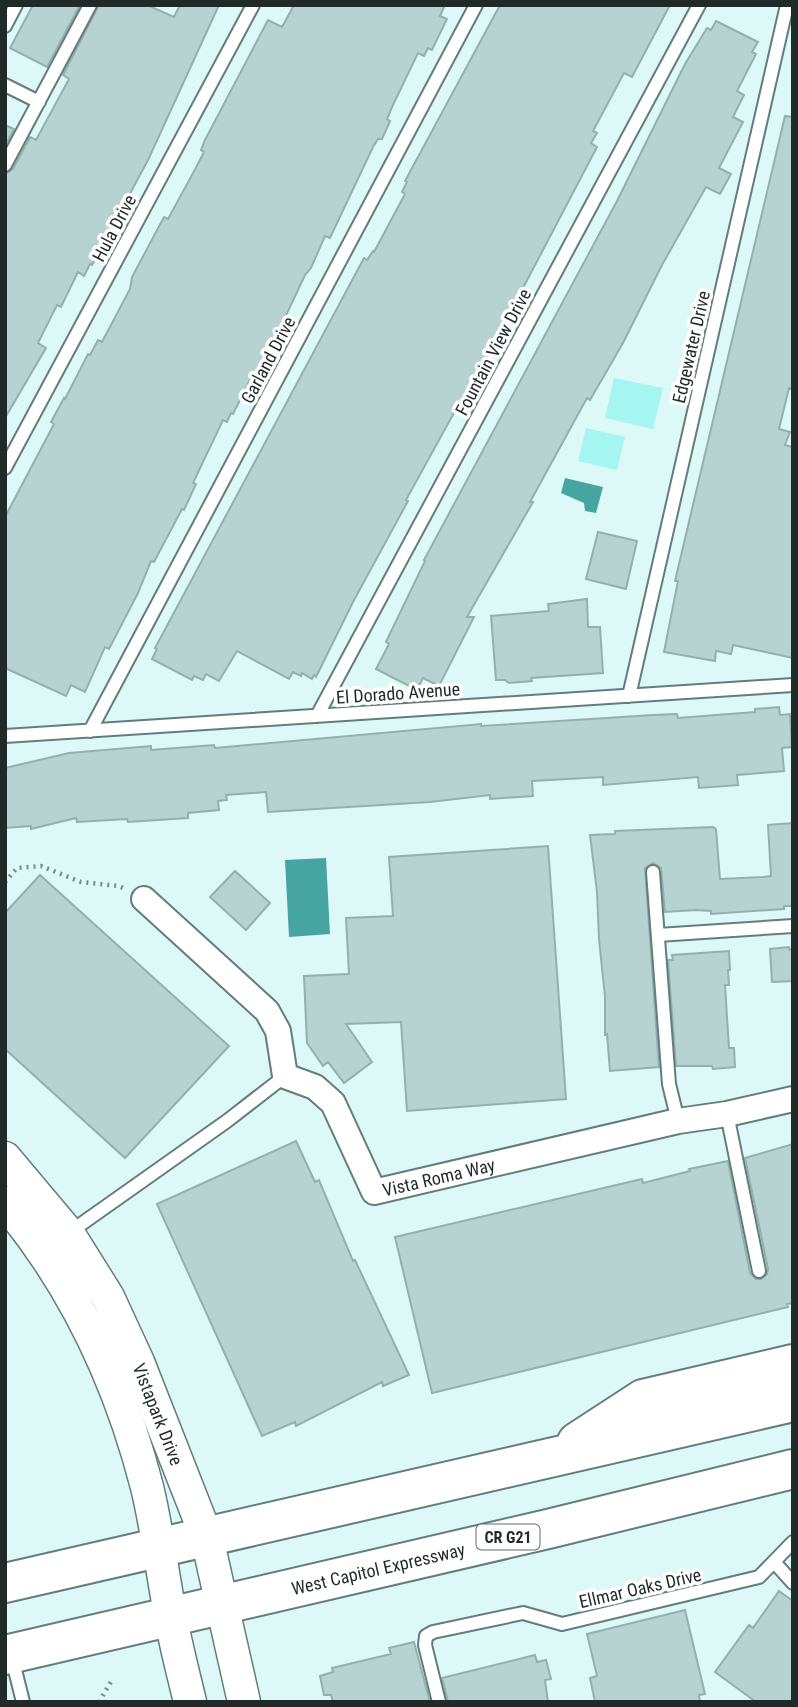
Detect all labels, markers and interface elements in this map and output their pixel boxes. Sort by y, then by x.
street label: Hula Drive [88,191,140,265]
street label: Fountain View Drive [451,285,535,419]
street label: Edgewater Drive [668,289,714,405]
street label: Garland Drive [236,313,300,407]
street label: El Dorado Avenue [335,678,461,708]
street label: Vista Roma Way [380,1154,497,1200]
street label: Vistapark Drive [129,1360,188,1468]
road number: CR G21 [476,1525,540,1550]
street label: West Capitol Expressway [289,1538,467,1599]
street label: Ellmar Oaks Drive [577,1564,703,1612]

